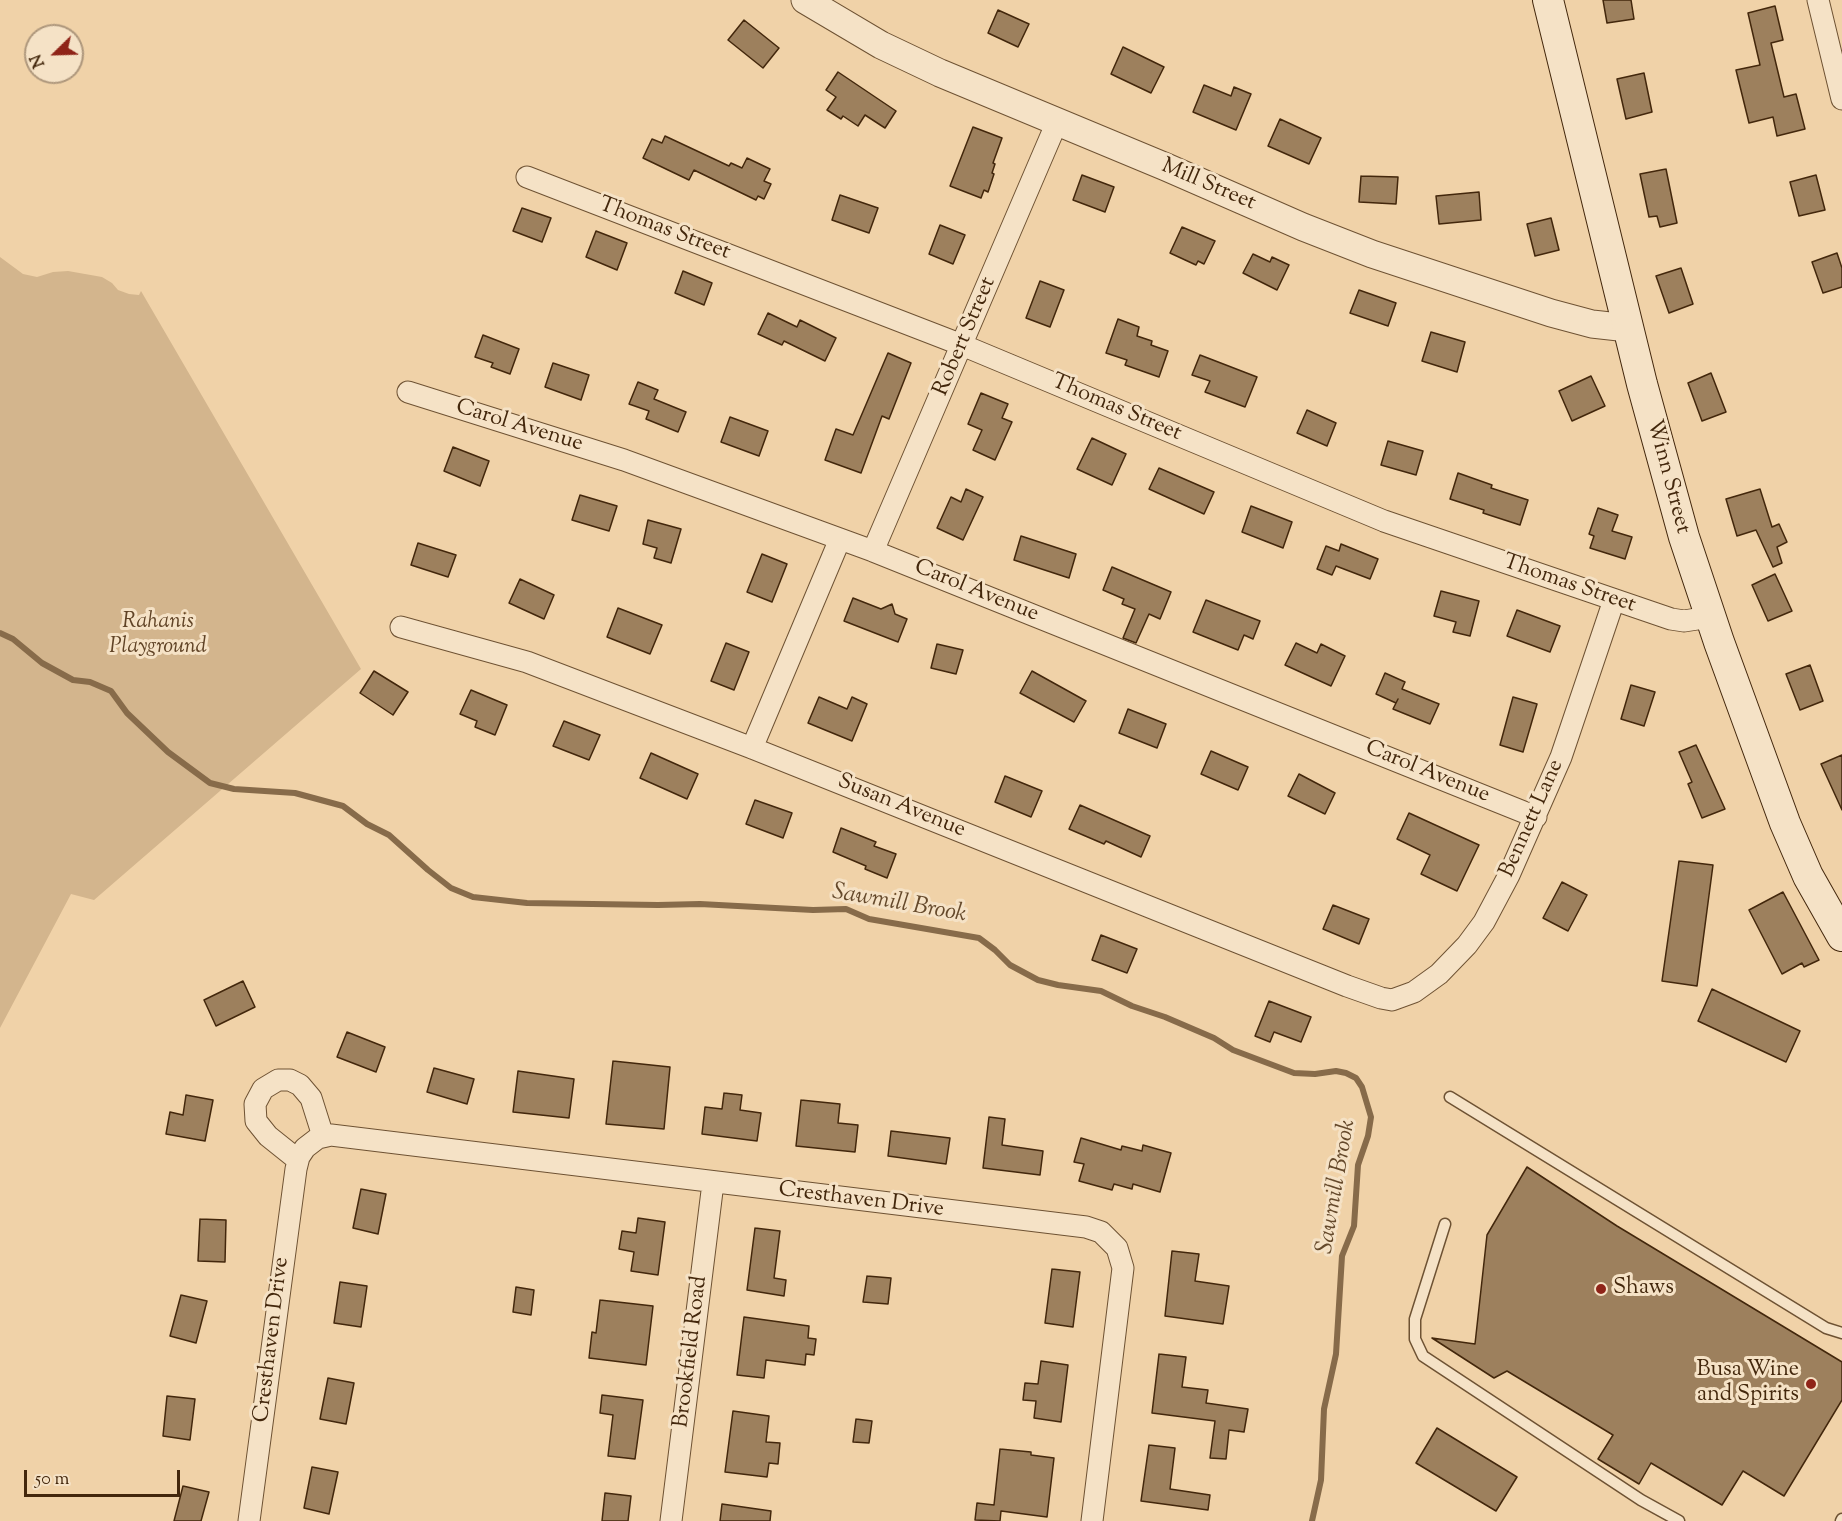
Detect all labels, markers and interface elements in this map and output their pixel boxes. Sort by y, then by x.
north arrow [24,24,84,84]
text: N [26,50,52,71]
street label: Mill Street [1157,154,1259,218]
street label: Thomas Street [595,193,733,267]
street label: Robert Street [929,274,1003,400]
street label: Thomas Street [1047,370,1185,448]
street label: Carol Avenue [452,395,586,459]
street label: Winn Street [1639,417,1695,537]
street label: Thomas Street [1499,550,1639,620]
street label: Carol Avenue [910,555,1042,629]
park label: Rahanis Playground [109,610,207,662]
street label: Carol Avenue [1361,736,1493,810]
street label: Bennett Lane [1495,756,1571,882]
street label: Susan Avenue [833,769,969,845]
water label: Sawmill Brook [830,879,968,931]
water label: Sawmill Brook [1312,1118,1364,1256]
street label: Cresthaven Drive [777,1178,945,1224]
street label: Cresthaven Drive [250,1256,296,1424]
street label: Brookfield Road [670,1275,714,1429]
place label: Shaws [1613,1276,1674,1302]
marker: Shaws [1594,1282,1608,1296]
place label: Busa Wine and Spirits [1697,1358,1799,1410]
marker: Busa Wine and Spirits [1804,1377,1818,1391]
scale bar [27,1458,183,1496]
text: 50 m [35,1467,69,1493]

